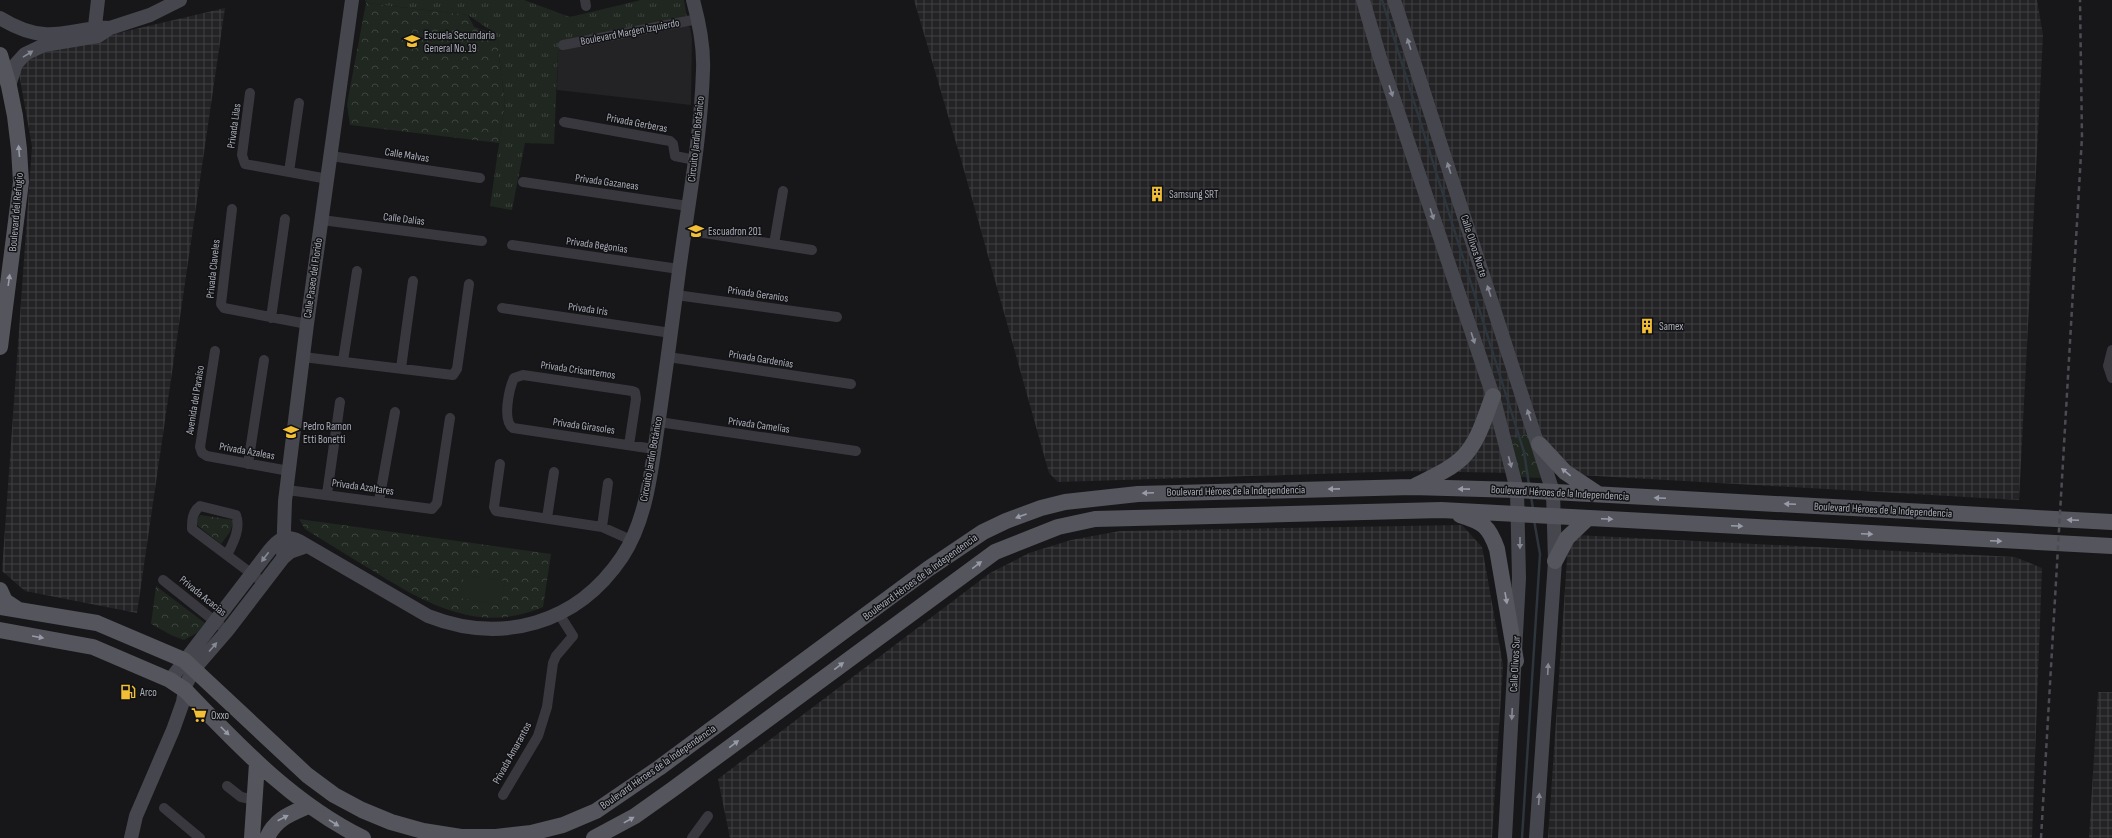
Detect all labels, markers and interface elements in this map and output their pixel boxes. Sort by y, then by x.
street label: Boulevard Margen Izquierdo [579,16,681,48]
place label: Escuela Secundaria General No. 19 [424,29,495,55]
school or university icon: Escuela Secundaria General No. 19 [403,32,421,50]
one-way arrow [1405,38,1411,50]
one-way arrow [22,50,34,57]
one-way arrow [1388,85,1394,97]
street label: Circuito Jardín Botánico [685,95,707,183]
street label: Privada Lilas [224,103,244,149]
street label: Privada Gerberas [605,111,669,135]
one-way arrow [16,145,22,157]
street label: Calle Malvas [384,145,430,165]
one-way arrow [1446,161,1452,173]
street label: Privada Gazaneas [574,171,640,193]
street label: Boulevard del Refugio [6,172,26,252]
building icon: Samsung SRT [1148,185,1166,203]
place label: Samsung SRT [1169,188,1219,201]
one-way arrow [1429,209,1435,221]
street label: Calle Dalias [382,210,426,228]
street label: Calle Olivos Norte [1458,213,1490,279]
school or university icon: Escuadron 201 [687,222,705,240]
place label: Escuadron 201 [708,225,762,238]
street label: Privada Begonias [565,234,629,256]
street label: Calle Paseo del Florido [301,237,325,319]
street label: Privada Claveles [203,239,223,299]
one-way arrow [6,274,12,286]
street label: Privada Geranios [727,283,789,305]
one-way arrow [1486,285,1492,297]
street label: Privada Iris [567,300,609,318]
building icon: Samex [1638,317,1656,335]
place label: Samex [1659,320,1683,333]
one-way arrow [1470,332,1476,344]
street label: Privada Gardenias [728,347,794,371]
street label: Privada Crisantemos [540,358,616,382]
street label: Avenida del Paraíso [183,364,207,436]
one-way arrow [1526,408,1532,420]
street label: Privada Camelias [727,414,791,436]
street label: Privada Girasoles [552,415,616,437]
street label: Circuito Jardín Botánico [637,415,665,503]
place label: Pedro Ramon Etti Bonetti [303,420,352,446]
school or university icon: Pedro Ramon Etti Bonetti [282,423,300,441]
street label: Privada Azaleas [218,440,276,462]
one-way arrow [1507,456,1513,468]
one-way arrow [1561,467,1571,476]
street label: Privada Azaltares [331,476,395,498]
street label: Boulevard Héroes de la Independencia [1167,483,1305,499]
street label: Boulevard Héroes de la Independencia [1490,483,1630,503]
one-way arrow [1458,485,1470,492]
one-way arrow [1327,486,1340,492]
one-way arrow [1141,490,1154,496]
one-way arrow [1654,494,1666,501]
street label: Boulevard Héroes de la Independencia [1813,500,1953,520]
one-way arrow [1783,501,1796,508]
one-way arrow [1015,513,1027,519]
one-way arrow [1601,515,1613,522]
one-way arrow [2067,517,2079,524]
one-way arrow [1731,523,1743,530]
one-way arrow [1861,530,1873,537]
street label: Boulevard Héroes de la Independencia [860,531,980,623]
one-way arrow [1516,537,1523,549]
one-way arrow [1990,538,2003,544]
one-way arrow [261,551,269,562]
one-way arrow [972,560,983,569]
street label: Privada Acacias [177,573,229,619]
one-way arrow [1503,592,1509,604]
one-way arrow [32,635,44,641]
street label: Calle Olivos Sur [1507,636,1523,692]
one-way arrow [209,641,218,652]
one-way arrow [833,662,844,670]
one-way arrow [1545,662,1551,675]
fuel station icon: Arco [119,683,137,701]
place label: Arco [139,686,157,699]
supermarket icon: Oxxo [190,706,208,724]
one-way arrow [1509,708,1516,721]
place label: Oxxo [211,709,229,722]
street label: Privada Amarantos [490,720,534,786]
street label: Boulevard Héroes de la Independencia [598,722,718,812]
one-way arrow [220,726,230,736]
one-way arrow [729,740,740,748]
one-way arrow [1536,793,1543,805]
one-way arrow [278,815,289,821]
one-way arrow [623,816,635,823]
one-way arrow [328,820,340,827]

